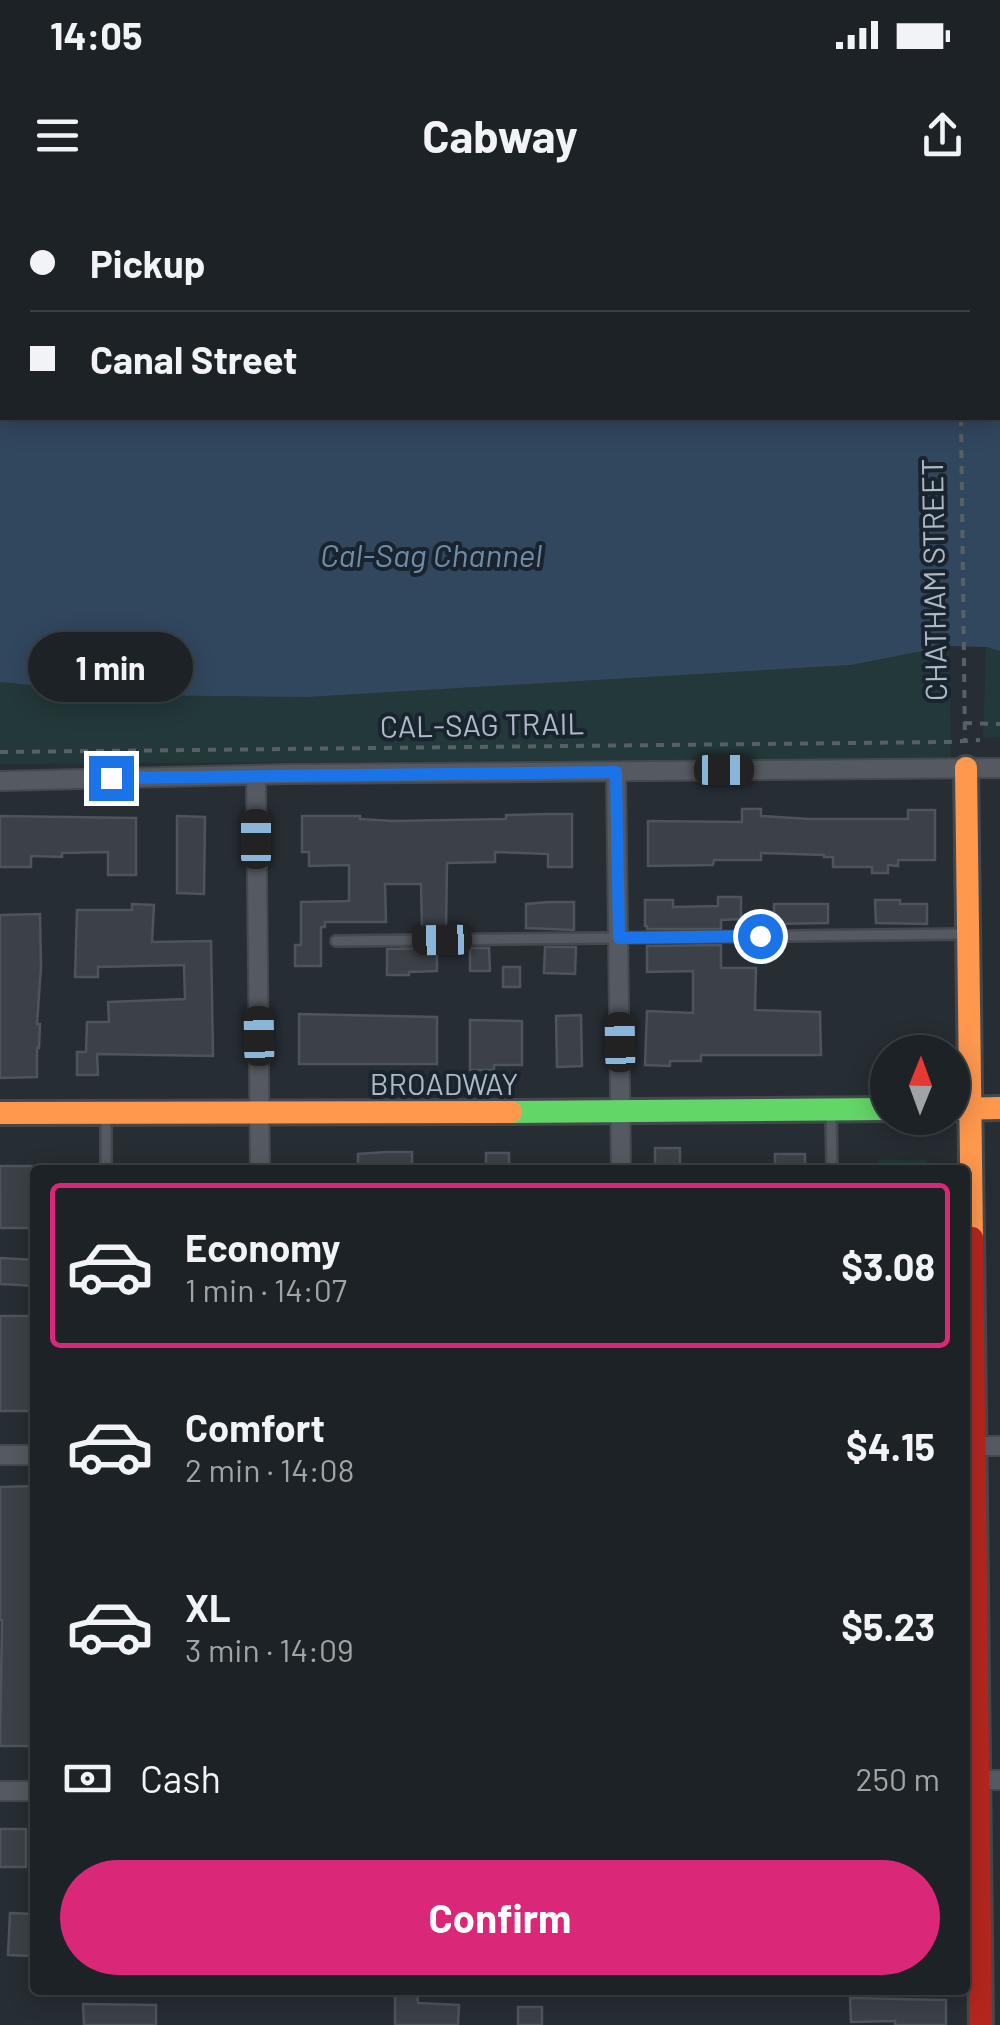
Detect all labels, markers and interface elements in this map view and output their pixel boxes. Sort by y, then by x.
text: 14:05 [50,12,142,58]
icon: menu [30,108,85,163]
text: Cabway [422,108,578,162]
icon: share [915,108,970,163]
text: Pickup [90,240,205,286]
text: Canal Street [90,336,297,382]
street label: CHATHAM STREET [913,458,953,702]
water label: Cal-Sag Channel [320,535,542,573]
callout: 1 min [28,633,194,703]
text: 1 min [75,648,146,686]
street label: CAL-SAG TRAIL [379,704,585,744]
car [694,755,754,785]
route end [89,756,134,801]
car [241,809,271,869]
route start [738,914,783,959]
car [412,924,472,956]
car [243,1006,275,1066]
car [604,1012,636,1072]
north arrow [870,1035,970,1135]
map controls [870,1035,970,1135]
street label: BROADWAY [370,1065,518,1101]
icon: car [65,1221,155,1311]
text: Economy [185,1224,340,1270]
text: $3.08 [841,1243,935,1289]
text: 1 min · 14:07 [185,1270,347,1308]
icon: car [65,1401,155,1491]
text: Comfort [185,1404,325,1450]
text: $4.15 [846,1423,935,1469]
text: 2 min · 14:08 [185,1450,354,1488]
icon: car [65,1581,155,1671]
text: XL [185,1584,231,1630]
text: $5.23 [841,1603,935,1649]
text: 3 min · 14:09 [185,1630,354,1668]
icon: cash [60,1751,115,1806]
text: Cash [140,1755,221,1801]
text: 250 m [855,1759,940,1797]
button: Confirm [60,1860,940,1975]

